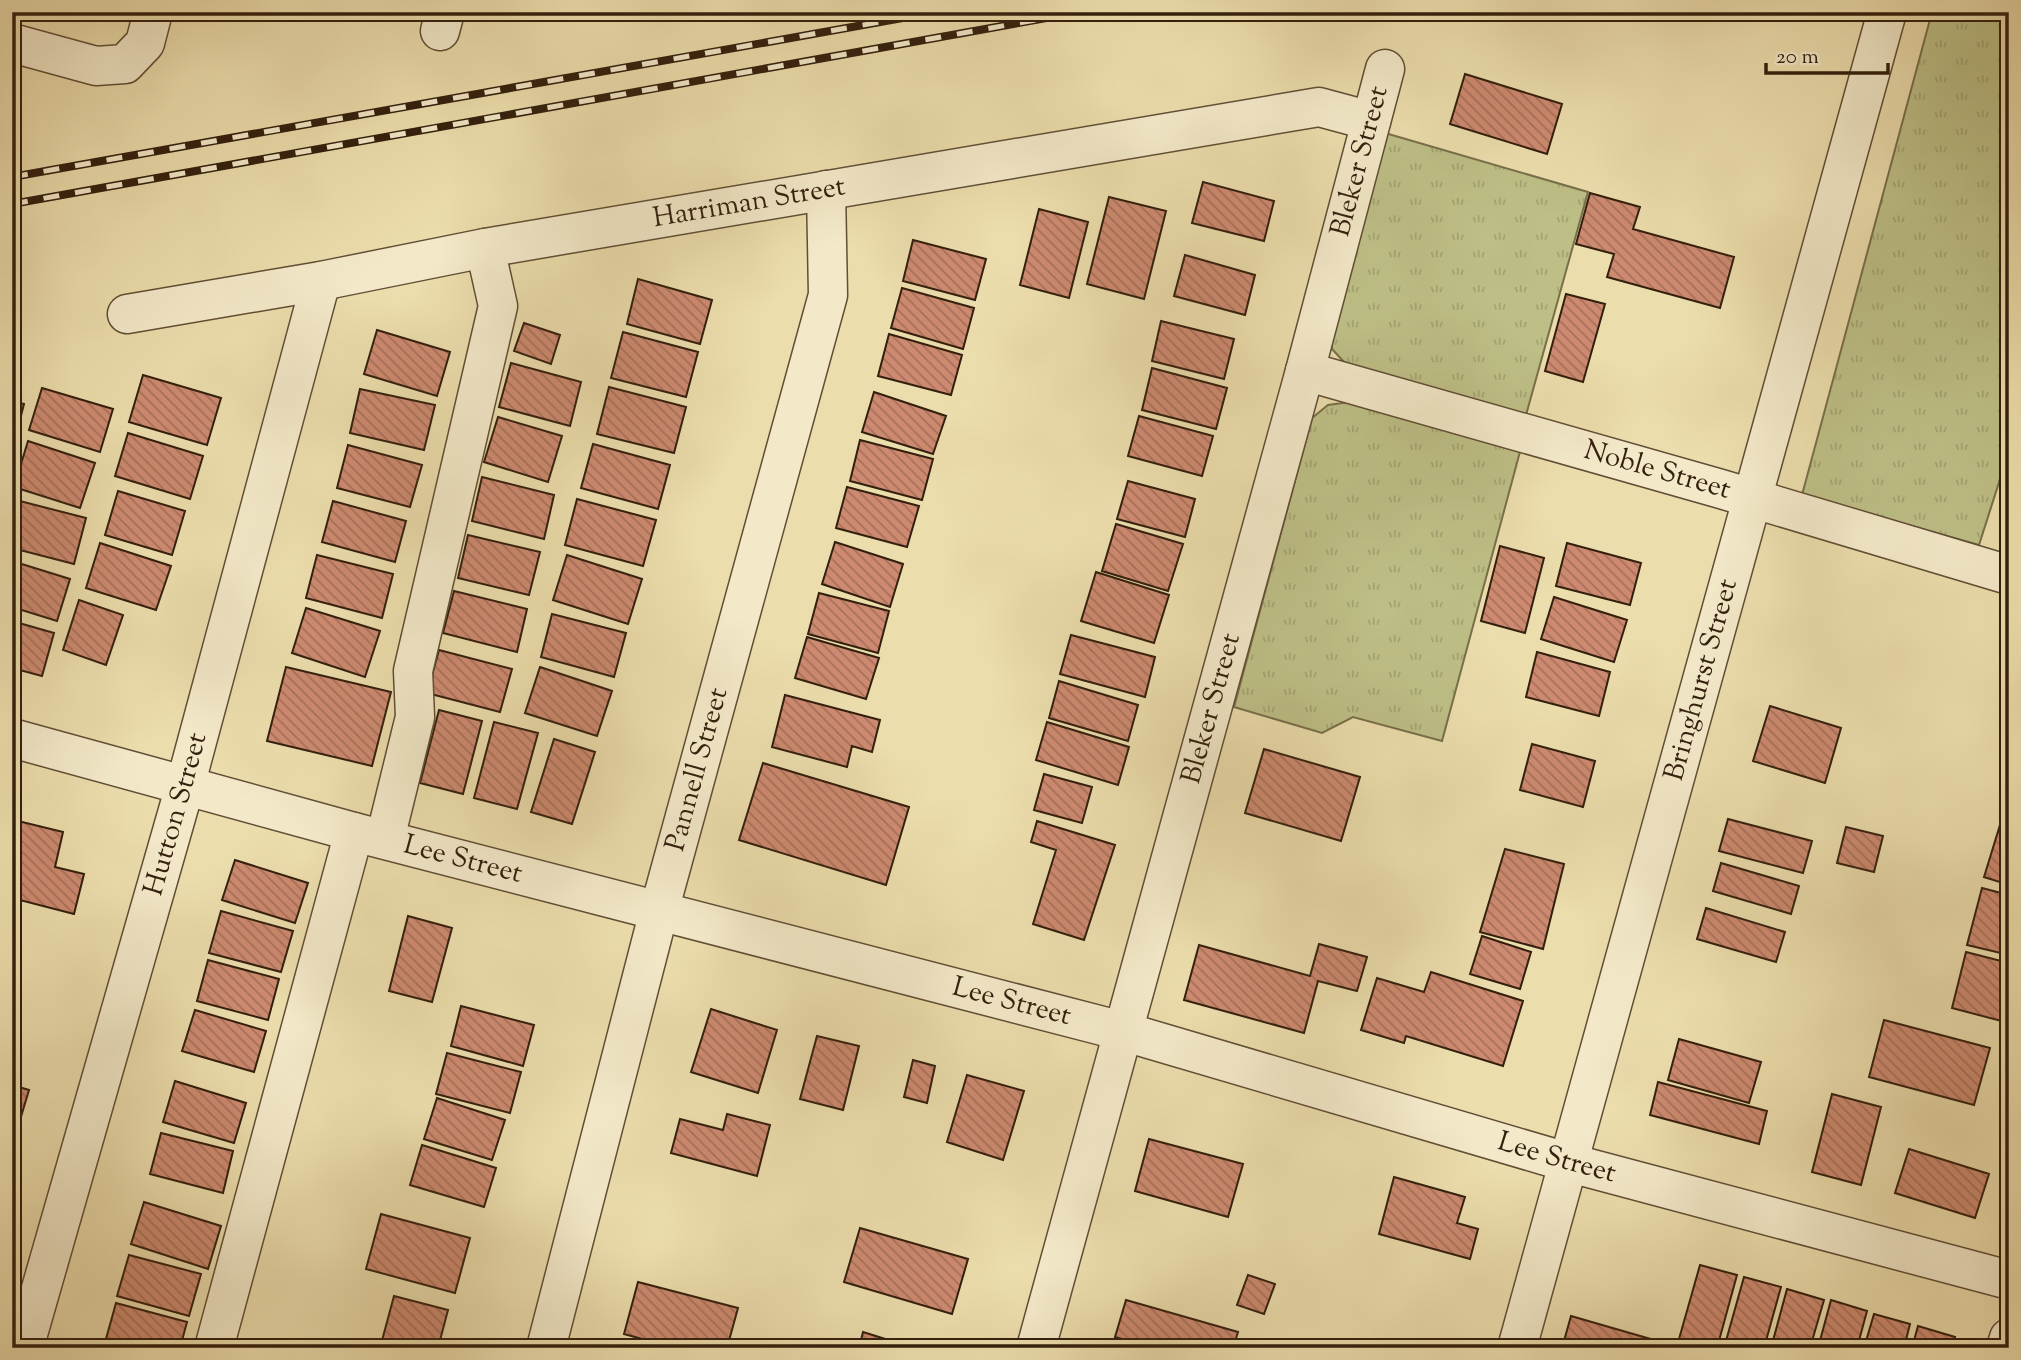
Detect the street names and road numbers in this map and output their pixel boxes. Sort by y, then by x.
street label: Bleker Street [1321,81,1400,241]
street label: Harriman Street [650,167,849,239]
street label: Noble Street [1579,431,1736,511]
street label: Bringhurst Street [1655,574,1749,786]
street label: Bleker Street [1172,629,1252,789]
street label: Pannell Street [656,683,739,856]
street label: Hutton Street [135,728,219,901]
street label: Lee Street [399,826,527,895]
street label: Lee Street [948,968,1076,1037]
street label: Lee Street [1493,1123,1621,1194]

